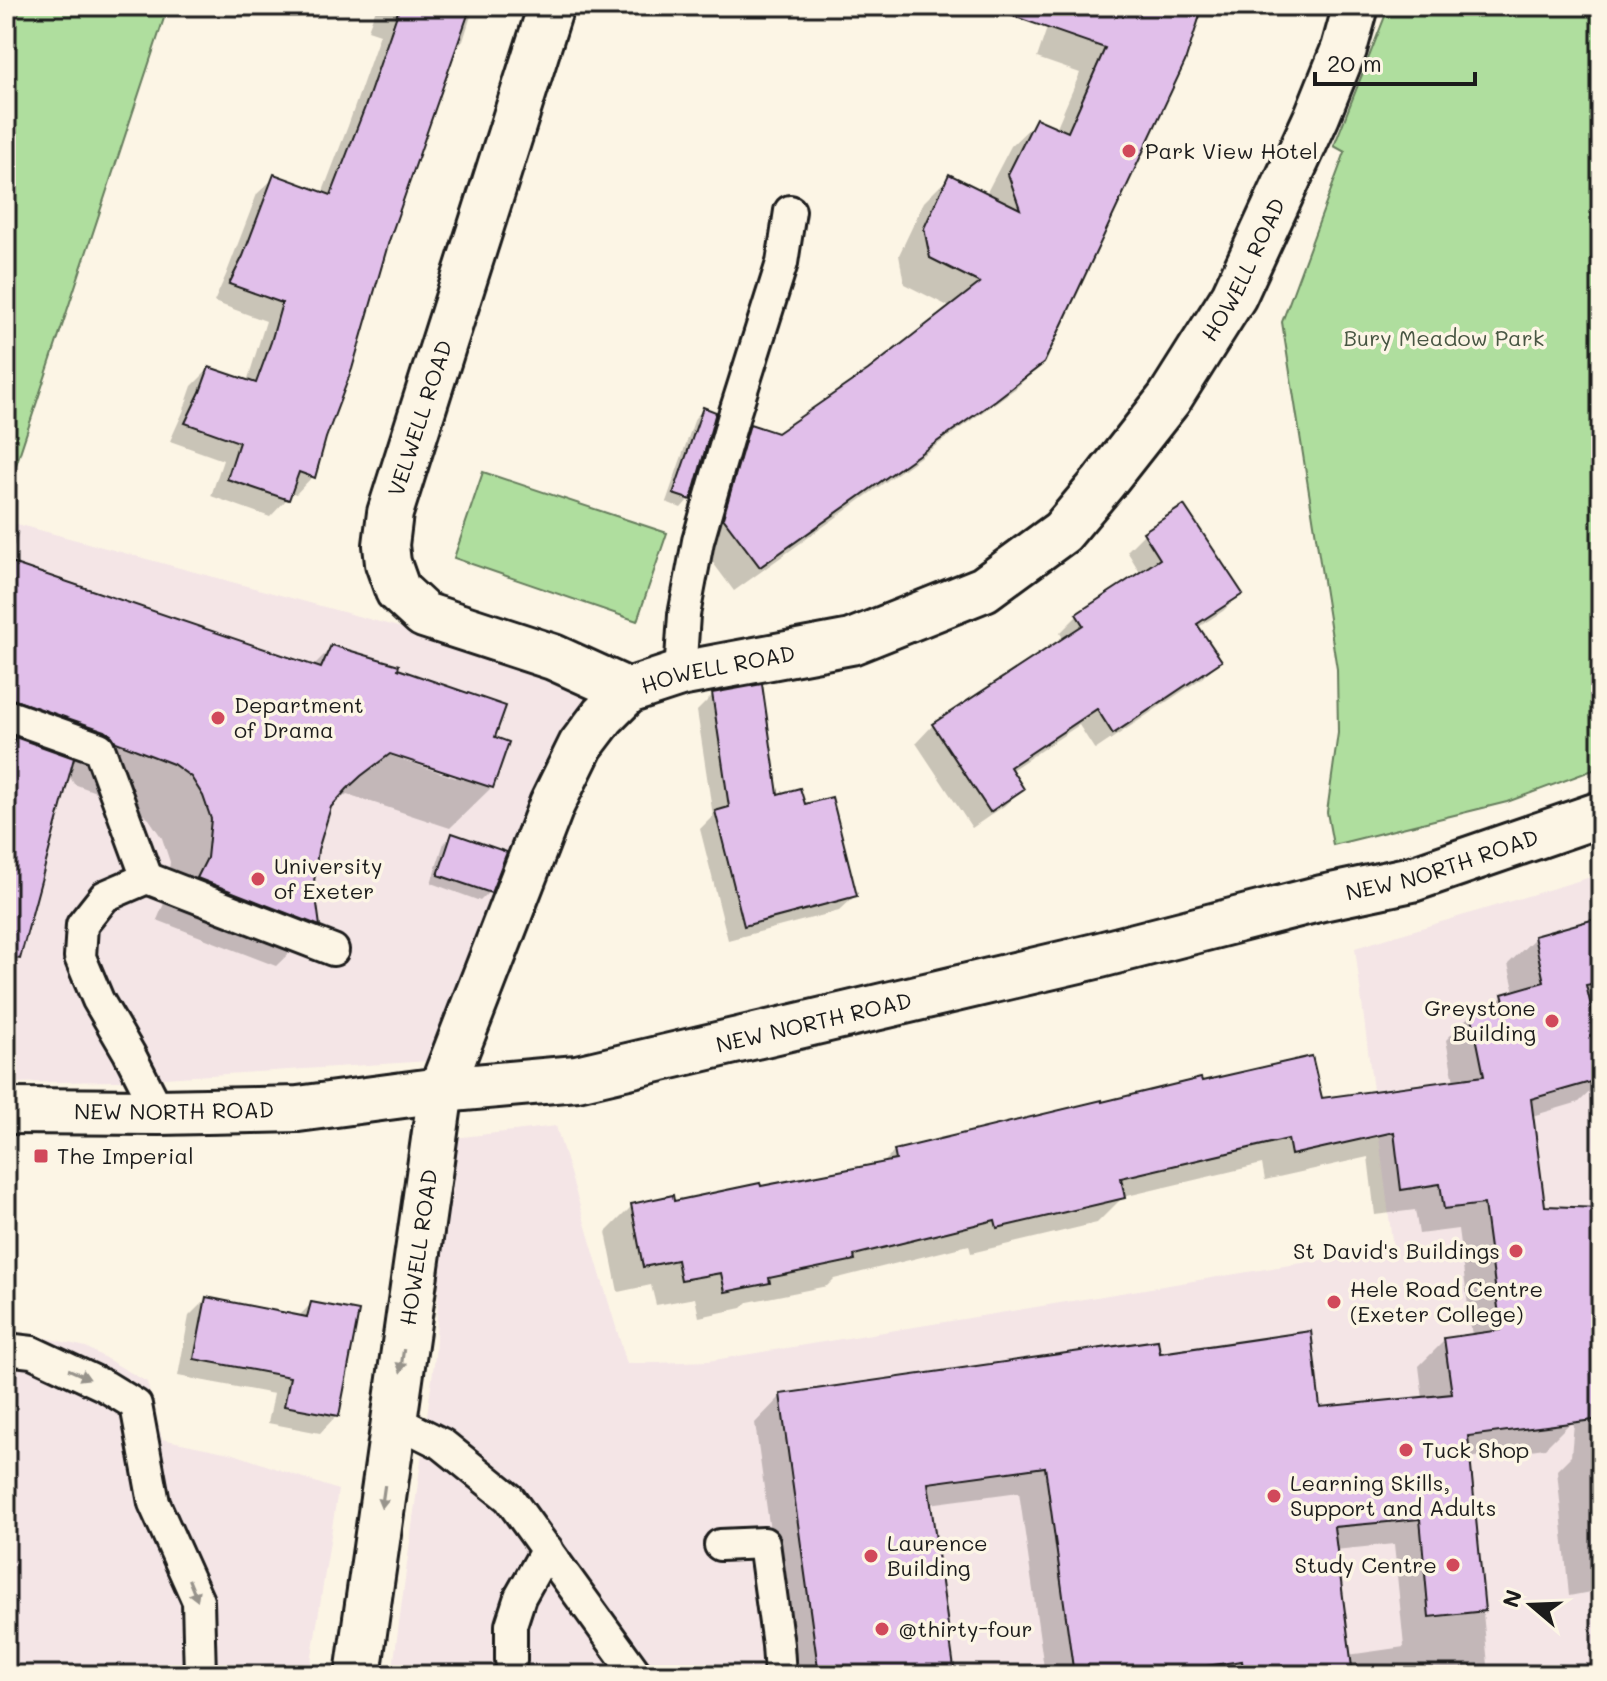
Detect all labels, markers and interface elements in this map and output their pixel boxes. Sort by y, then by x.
scale bar [1315,36,1475,86]
text: 20 m [1327,47,1382,78]
place label: Park View Hotel [1145,136,1318,165]
marker: Park View Hotel [1120,142,1138,160]
street label: HOWELL ROAD [1194,193,1291,346]
park label: Bury Meadow Park [1343,323,1545,352]
street label: VELWELL ROAD [381,336,458,500]
street label: HOWELL ROAD [637,638,797,700]
place label: Department of Drama [234,690,364,744]
marker: Department of Drama [209,709,227,727]
street label: NEW NORTH ROAD [1343,822,1542,907]
place label: University of Exeter [274,851,382,905]
marker: University of Exeter [249,870,267,888]
street label: NEW NORTH ROAD [713,985,914,1059]
place label: Greystone Building [1424,993,1536,1047]
marker: Greystone Building [1543,1012,1561,1030]
street label: NEW NORTH ROAD [74,1095,274,1126]
place label: The Imperial [57,1141,194,1170]
marker: The Imperial [32,1147,50,1165]
street label: HOWELL ROAD [393,1167,444,1327]
place label: St David's Buildings [1293,1236,1500,1265]
marker: St David's Buildings [1507,1242,1525,1260]
place label: Hele Road Centre (Exeter College) [1350,1274,1543,1328]
marker: Hele Road Centre (Exeter College) [1325,1293,1343,1311]
one-way arrow [395,1349,408,1374]
one-way arrow [67,1367,91,1381]
place label: Tuck Shop [1422,1435,1529,1464]
marker: Tuck Shop [1397,1441,1415,1459]
place label: Learning Skills, Support and Adults [1290,1468,1496,1522]
one-way arrow [376,1485,389,1510]
marker: Learning Skills, Support and Adults [1265,1487,1283,1505]
place label: Laurence Building [887,1528,988,1582]
marker: Laurence Building [862,1547,880,1565]
place label: Study Centre [1295,1550,1437,1579]
marker: Study Centre [1444,1556,1462,1574]
north arrow [1491,1565,1571,1645]
one-way arrow [187,1578,200,1602]
text: N [1495,1586,1528,1611]
place label: @thirty-four [898,1614,1033,1643]
marker: @thirty-four [873,1620,891,1638]

